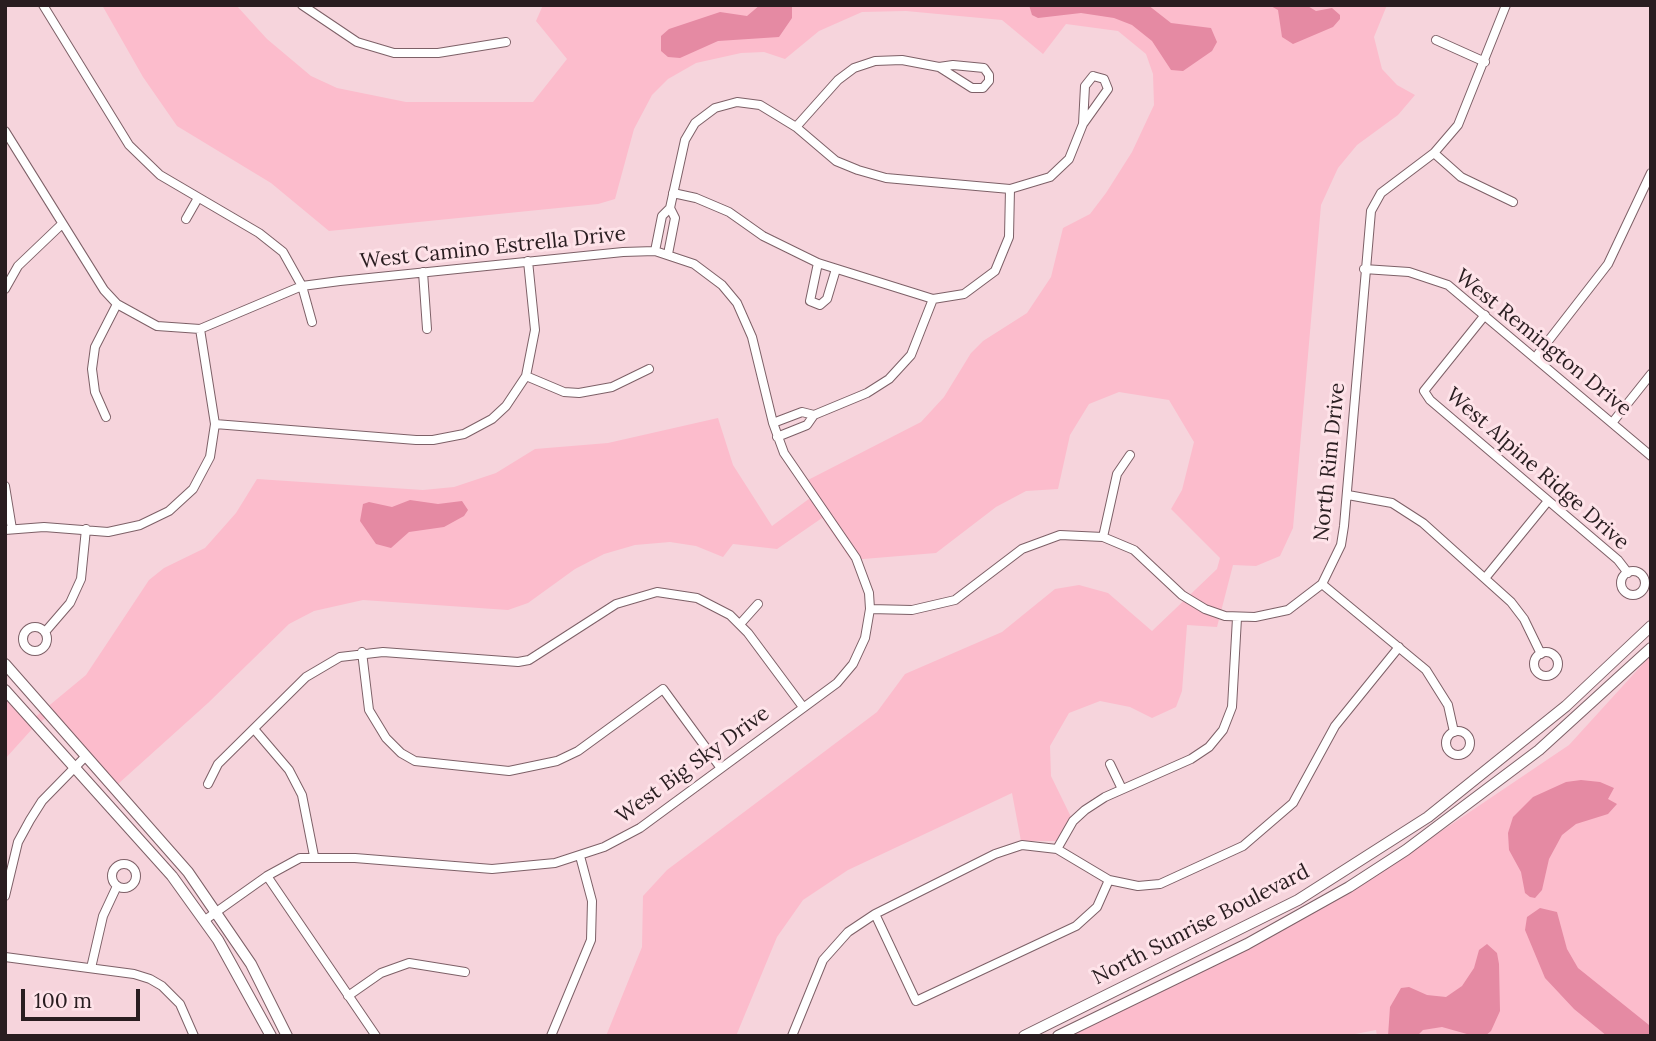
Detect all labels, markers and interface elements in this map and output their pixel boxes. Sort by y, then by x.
street label: West Camino Estrella Drive [359,222,627,274]
street label: West Remington Drive [1450,264,1636,422]
street label: North Rim Drive [1309,381,1351,543]
street label: West Alpine Ridge Drive [1440,383,1634,555]
street label: West Big Sky Drive [612,701,774,829]
street label: North Sunrise Boulevard [1088,859,1314,991]
scale bar [24,974,144,1018]
text: 100 m [34,987,92,1014]

